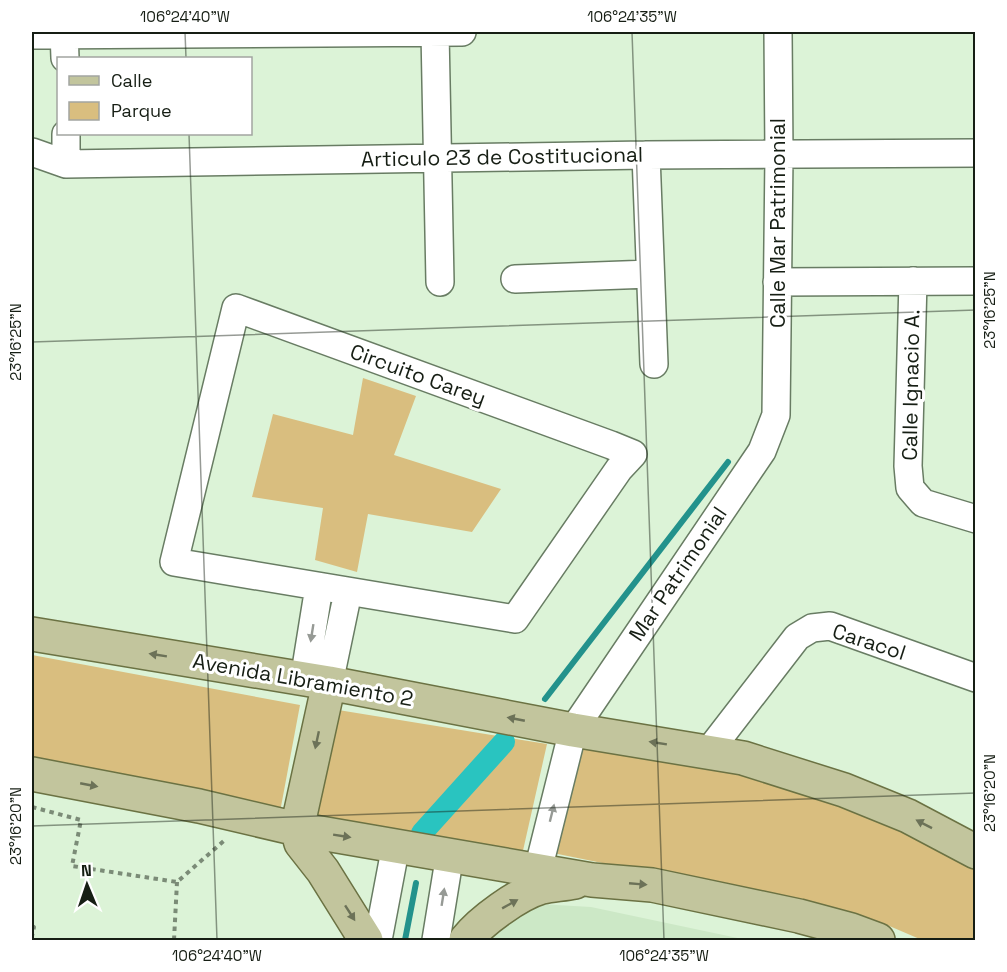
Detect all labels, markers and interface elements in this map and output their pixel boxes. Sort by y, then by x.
text: 106°24'40"W [140,7,230,26]
text: 106°24'35"W [587,7,677,26]
legend [57,57,252,135]
text: Calle [111,69,152,92]
text: Parque [111,99,172,122]
street label: Calle Mar Patrimonial [764,118,791,328]
street label: Articulo 23 de Costitucional [361,141,643,172]
text: 23°16'25"N [980,271,999,349]
text: 23°16'25"N [6,303,25,381]
street label: Calle Ignacio A. [896,309,925,461]
street label: Circuito Carey [346,337,490,412]
street label: Mar Patrimonial [623,501,732,646]
street label: Caracol [829,617,909,666]
one-way arrow [307,624,316,643]
street label: Avenida Libramiento 2 [191,647,415,712]
one-way arrow [149,651,168,660]
one-way arrow [506,714,525,723]
one-way arrow [312,731,321,750]
one-way arrow [649,739,668,748]
text: 23°16'20"N [980,754,999,832]
one-way arrow [80,781,99,790]
text: 23°16'20"N [6,787,25,865]
one-way arrow [548,804,558,822]
one-way arrow [915,819,932,829]
one-way arrow [332,832,351,841]
north arrow [57,855,117,915]
text: N [81,860,92,881]
one-way arrow [628,879,647,889]
one-way arrow [438,888,447,907]
one-way arrow [502,898,518,909]
one-way arrow [345,905,356,921]
text: 106°24'40"W [172,946,262,965]
text: 106°24'35"W [619,946,709,965]

